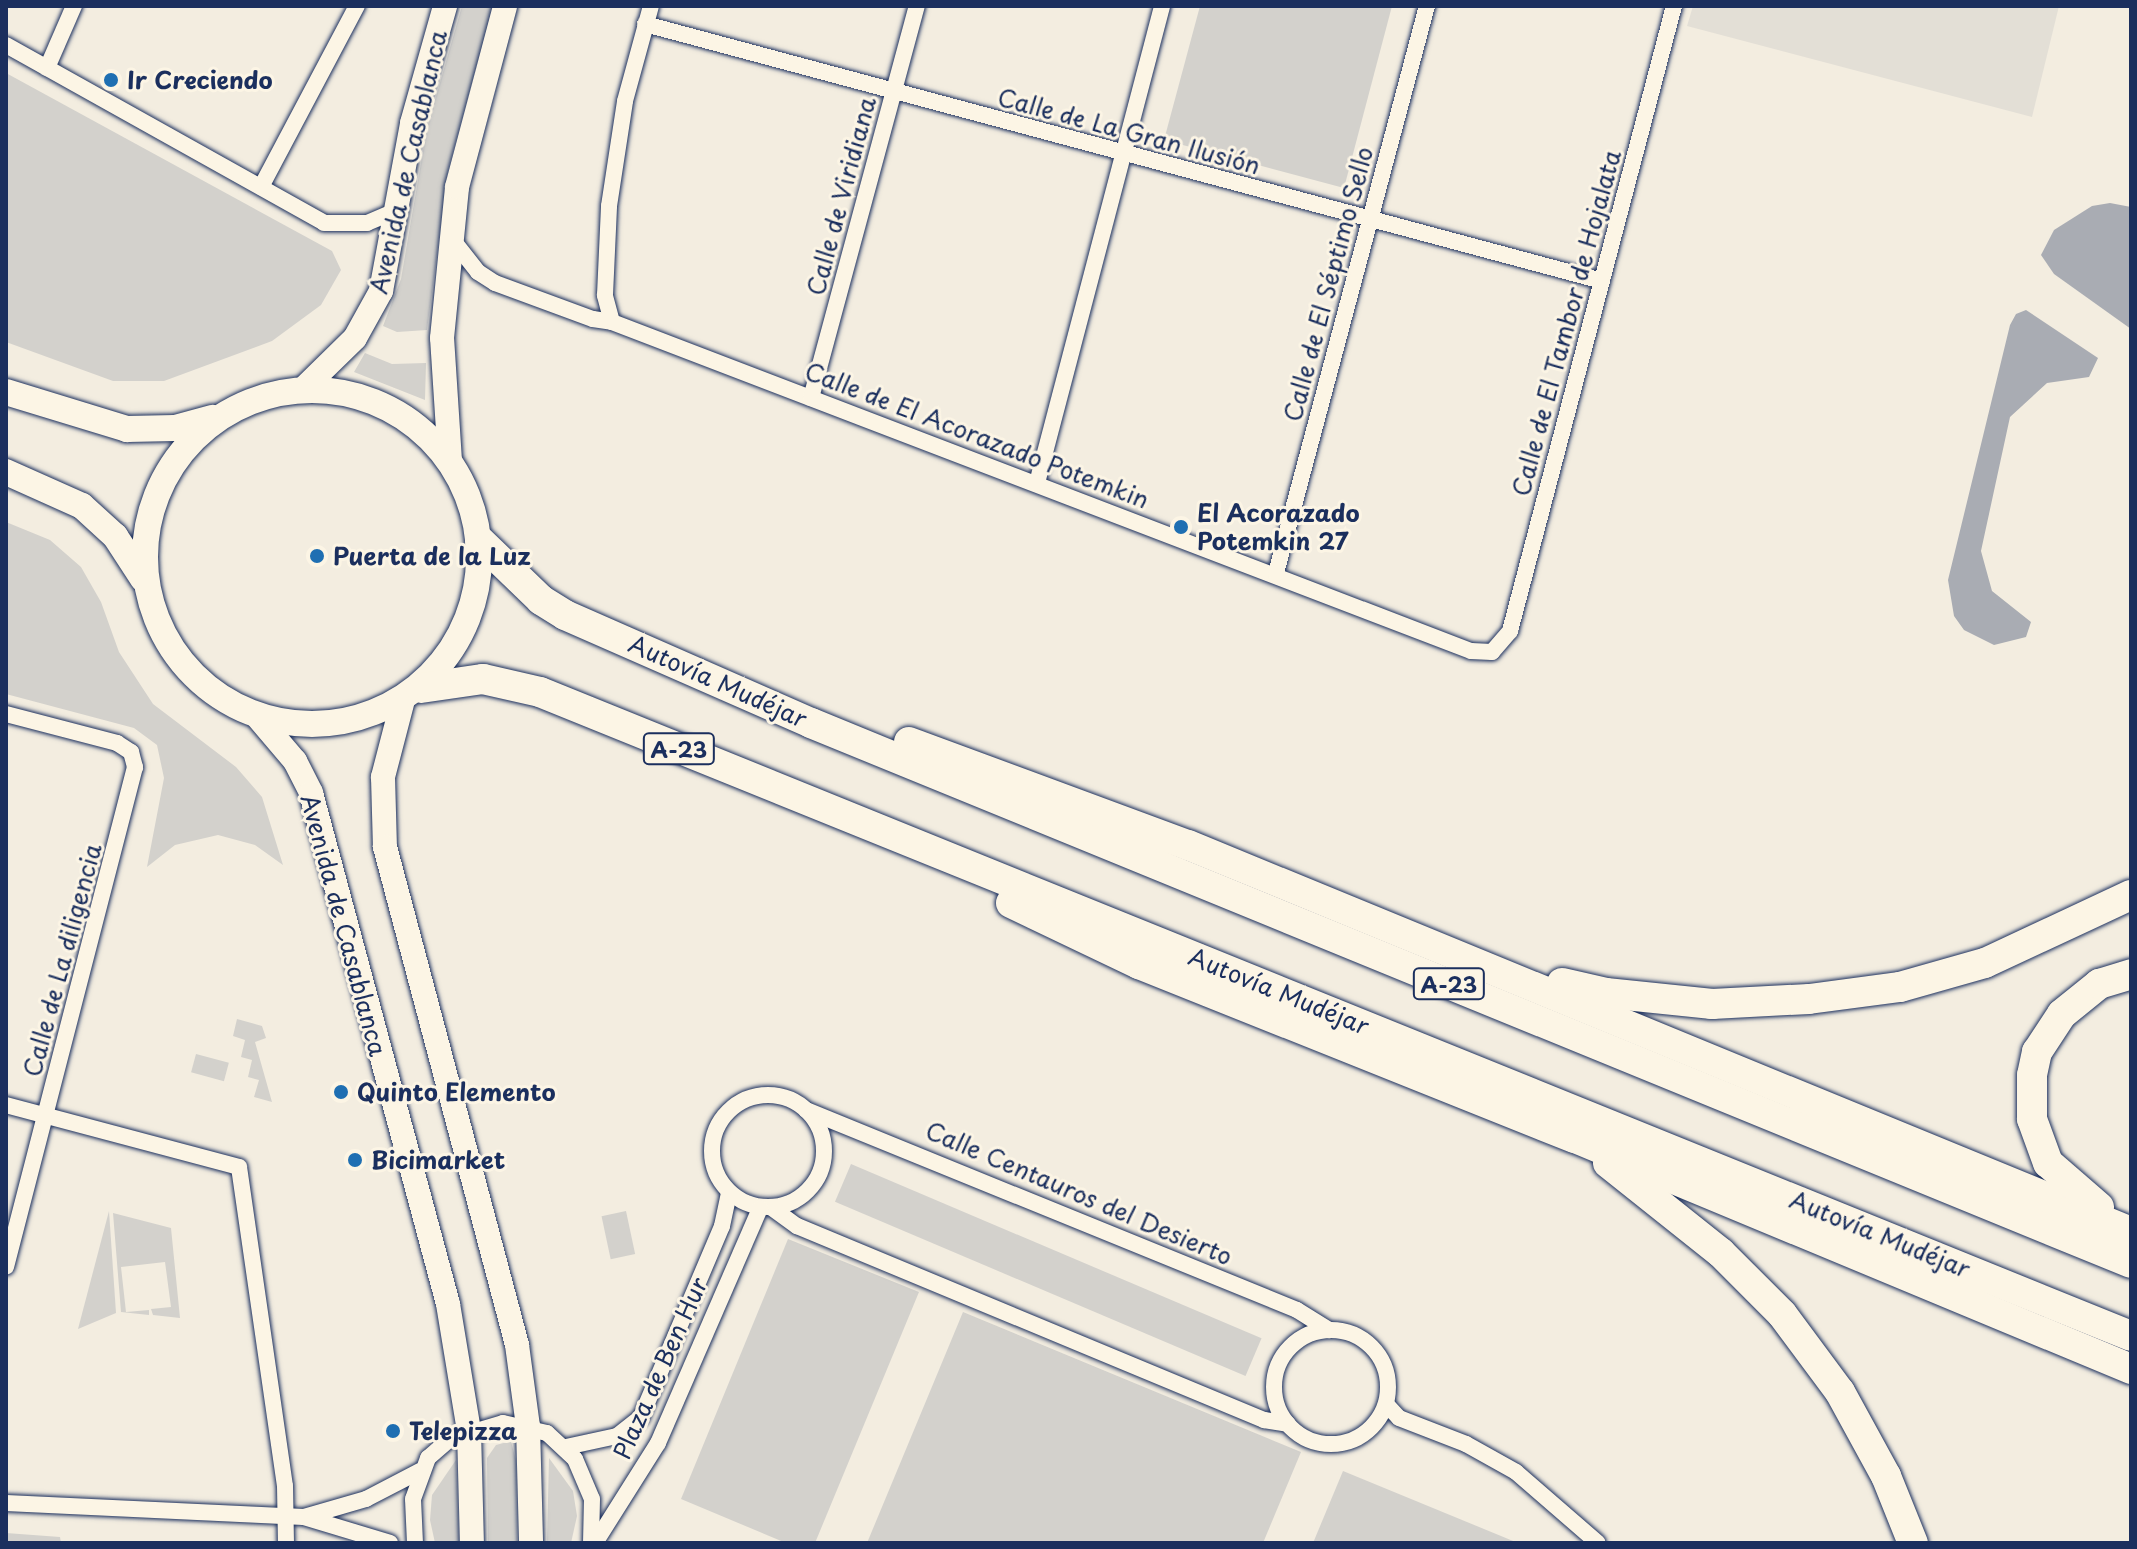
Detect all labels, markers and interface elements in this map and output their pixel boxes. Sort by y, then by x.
street label: Avenida de Casablanca [364,27,452,297]
place label: Ir Creciendo [127,66,273,94]
marker: Ir Creciendo [102,71,120,89]
street label: Calle de La Gran Ilusión [991,81,1267,181]
street label: Calle de Viridiana [800,92,882,300]
street label: Calle de El Séptimo Sello [1277,142,1379,426]
street label: Calle de El Tambor de Hojalata [1505,145,1627,501]
street label: Calle de El Acorazado Potemkin [800,355,1154,515]
place label: El Acorazado Potemkin 27 [1197,499,1360,555]
marker: El Acorazado Potemkin 27 [1172,518,1190,536]
place label: Puerta de la Luz [333,542,534,570]
marker: Puerta de la Luz [308,547,326,565]
street label: Autovía Mudéjar [624,629,812,733]
road number: A-23 [641,731,717,767]
street label: Avenida de Casablanca [295,791,393,1059]
street label: Calle de La diligencia [16,837,108,1083]
street label: Autovía Mudéjar [1184,942,1374,1040]
road number: A-23 [1411,966,1487,1002]
place label: Quinto Elemento [357,1078,556,1106]
marker: Quinto Elemento [332,1083,350,1101]
street label: Calle Centauros del Desierto [921,1115,1237,1271]
place label: Bicimarket [371,1146,505,1174]
marker: Bicimarket [346,1151,364,1169]
street label: Autovía Mudéjar [1785,1185,1975,1283]
street label: Plaza de Ben Hur [606,1272,714,1464]
place label: Telepizza [409,1417,517,1445]
marker: Telepizza [384,1422,402,1440]

